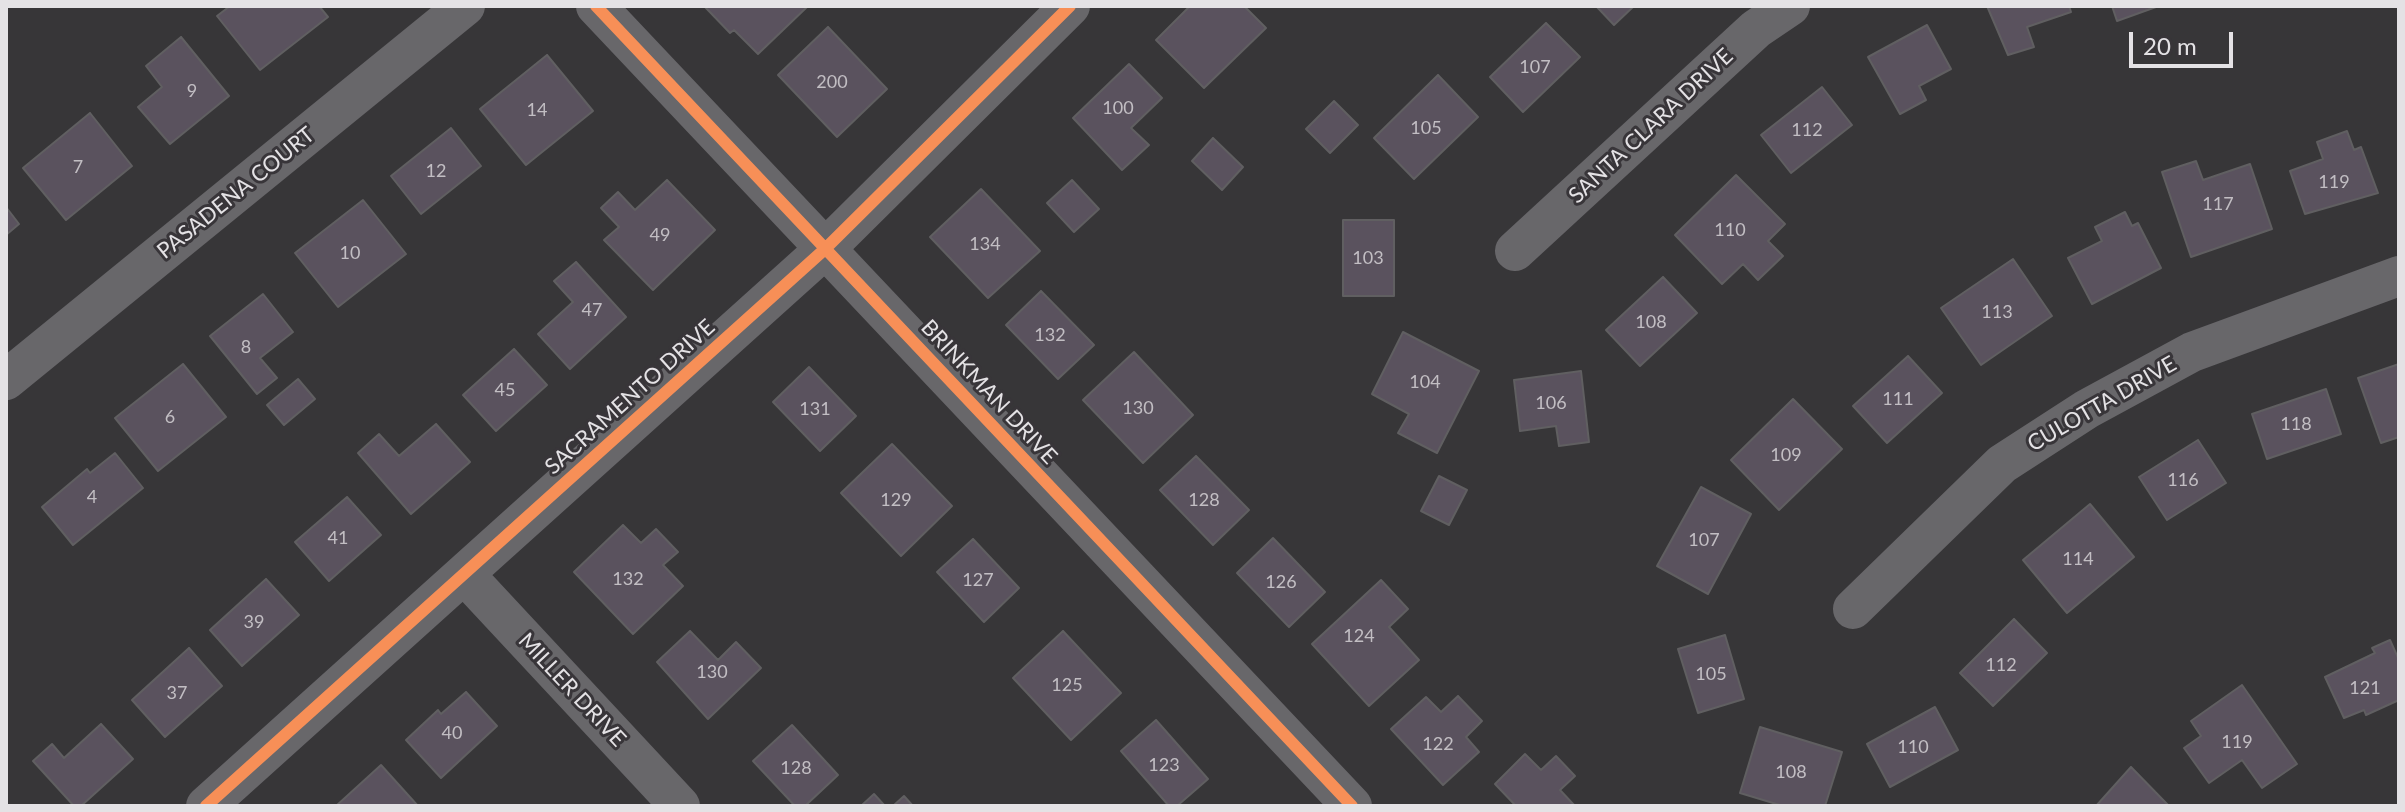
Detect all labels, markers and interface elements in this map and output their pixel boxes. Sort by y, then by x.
scale bar [2133,16,2237,66]
text: 20 m [2143,31,2197,60]
street label: SANTA CLARA DRIVE [1563,43,1739,209]
house number: 107 [1519,56,1551,78]
house number: 200 [816,71,848,93]
house number: 9 [187,80,197,102]
house number: 100 [1102,97,1134,119]
house number: 14 [527,99,547,121]
house number: 105 [1410,117,1442,139]
house number: 112 [1791,119,1823,141]
street label: PASADENA COURT [152,121,320,265]
house number: 7 [73,156,83,178]
house number: 12 [426,160,446,182]
house number: 119 [2318,171,2350,193]
house number: 117 [2202,193,2234,215]
house number: 110 [1714,219,1746,241]
house number: 49 [650,224,670,246]
house number: 134 [969,233,1001,255]
house number: 10 [340,242,360,264]
house number: 103 [1352,247,1384,269]
house number: 47 [582,299,602,321]
house number: 113 [1981,301,2013,323]
house number: 108 [1635,311,1667,333]
street label: SACRAMENTO DRIVE [540,314,720,480]
street label: BRINKMAN DRIVE [915,314,1063,470]
house number: 132 [1034,324,1066,346]
house number: 8 [241,336,251,358]
street label: CULOTTA DRIVE [2023,351,2181,457]
house number: 104 [1409,371,1441,393]
house number: 45 [495,379,515,401]
house number: 111 [1882,388,1914,410]
house number: 106 [1535,392,1567,414]
house number: 130 [1122,397,1154,419]
house number: 131 [799,398,831,420]
house number: 6 [165,406,175,428]
house number: 118 [2280,413,2312,435]
house number: 109 [1770,444,1802,466]
house number: 116 [2167,469,2199,491]
house number: 4 [87,486,97,508]
house number: 129 [880,489,912,511]
house number: 128 [1188,489,1220,511]
house number: 41 [328,527,348,549]
house number: 107 [1688,529,1720,551]
house number: 114 [2062,548,2094,570]
house number: 132 [612,568,644,590]
house number: 127 [962,569,994,591]
house number: 126 [1265,571,1297,593]
house number: 39 [244,611,264,633]
house number: 124 [1343,625,1375,647]
street label: MILLER DRIVE [513,628,631,752]
house number: 112 [1985,654,2017,676]
house number: 130 [696,661,728,683]
house number: 105 [1695,663,1727,685]
house number: 125 [1051,674,1083,696]
house number: 121 [2349,677,2381,699]
house number: 37 [167,682,187,704]
house number: 40 [442,722,462,744]
house number: 119 [2221,731,2253,753]
house number: 122 [1422,733,1454,755]
house number: 110 [1897,736,1929,758]
house number: 123 [1148,754,1180,776]
house number: 128 [780,757,812,779]
house number: 108 [1775,761,1807,783]

